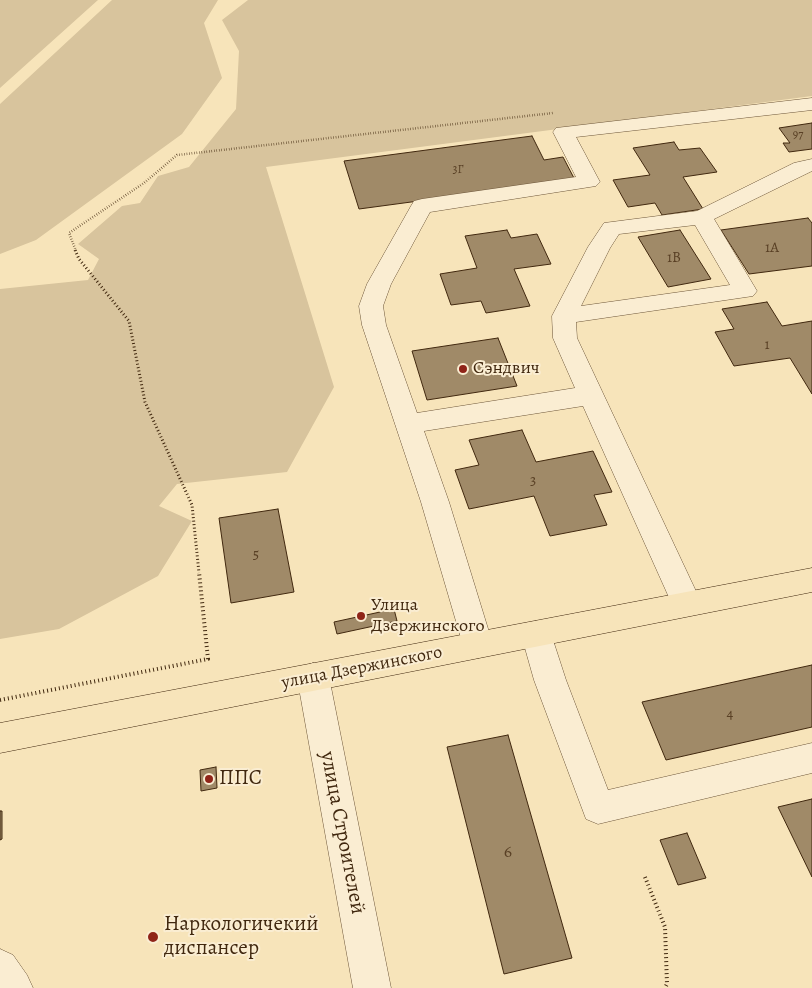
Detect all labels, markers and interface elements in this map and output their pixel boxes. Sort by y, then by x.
house number: 97 [793,128,803,142]
house number: 3Г [453,163,463,177]
house number: 1А [765,239,779,257]
house number: 1В [667,249,681,267]
house number: 1 [764,336,770,354]
place label: Сэндвич [473,358,540,380]
marker: Сэндвич [457,363,469,375]
house number: 3 [530,472,536,490]
house number: 5 [253,546,259,564]
place label: Улица Дзержинского [371,595,485,638]
marker: Улица Дзержинского [355,610,367,622]
street label: улица Дзержинского [280,642,444,694]
house number: 4 [727,705,733,723]
street label: улица Строителей [314,749,370,917]
place label: ППС [219,766,262,792]
marker: ППС [203,773,215,785]
house number: 6 [504,842,512,864]
place label: Наркологичекий диспансер [164,912,319,962]
marker: Наркологичекий диспансер [146,930,160,944]

